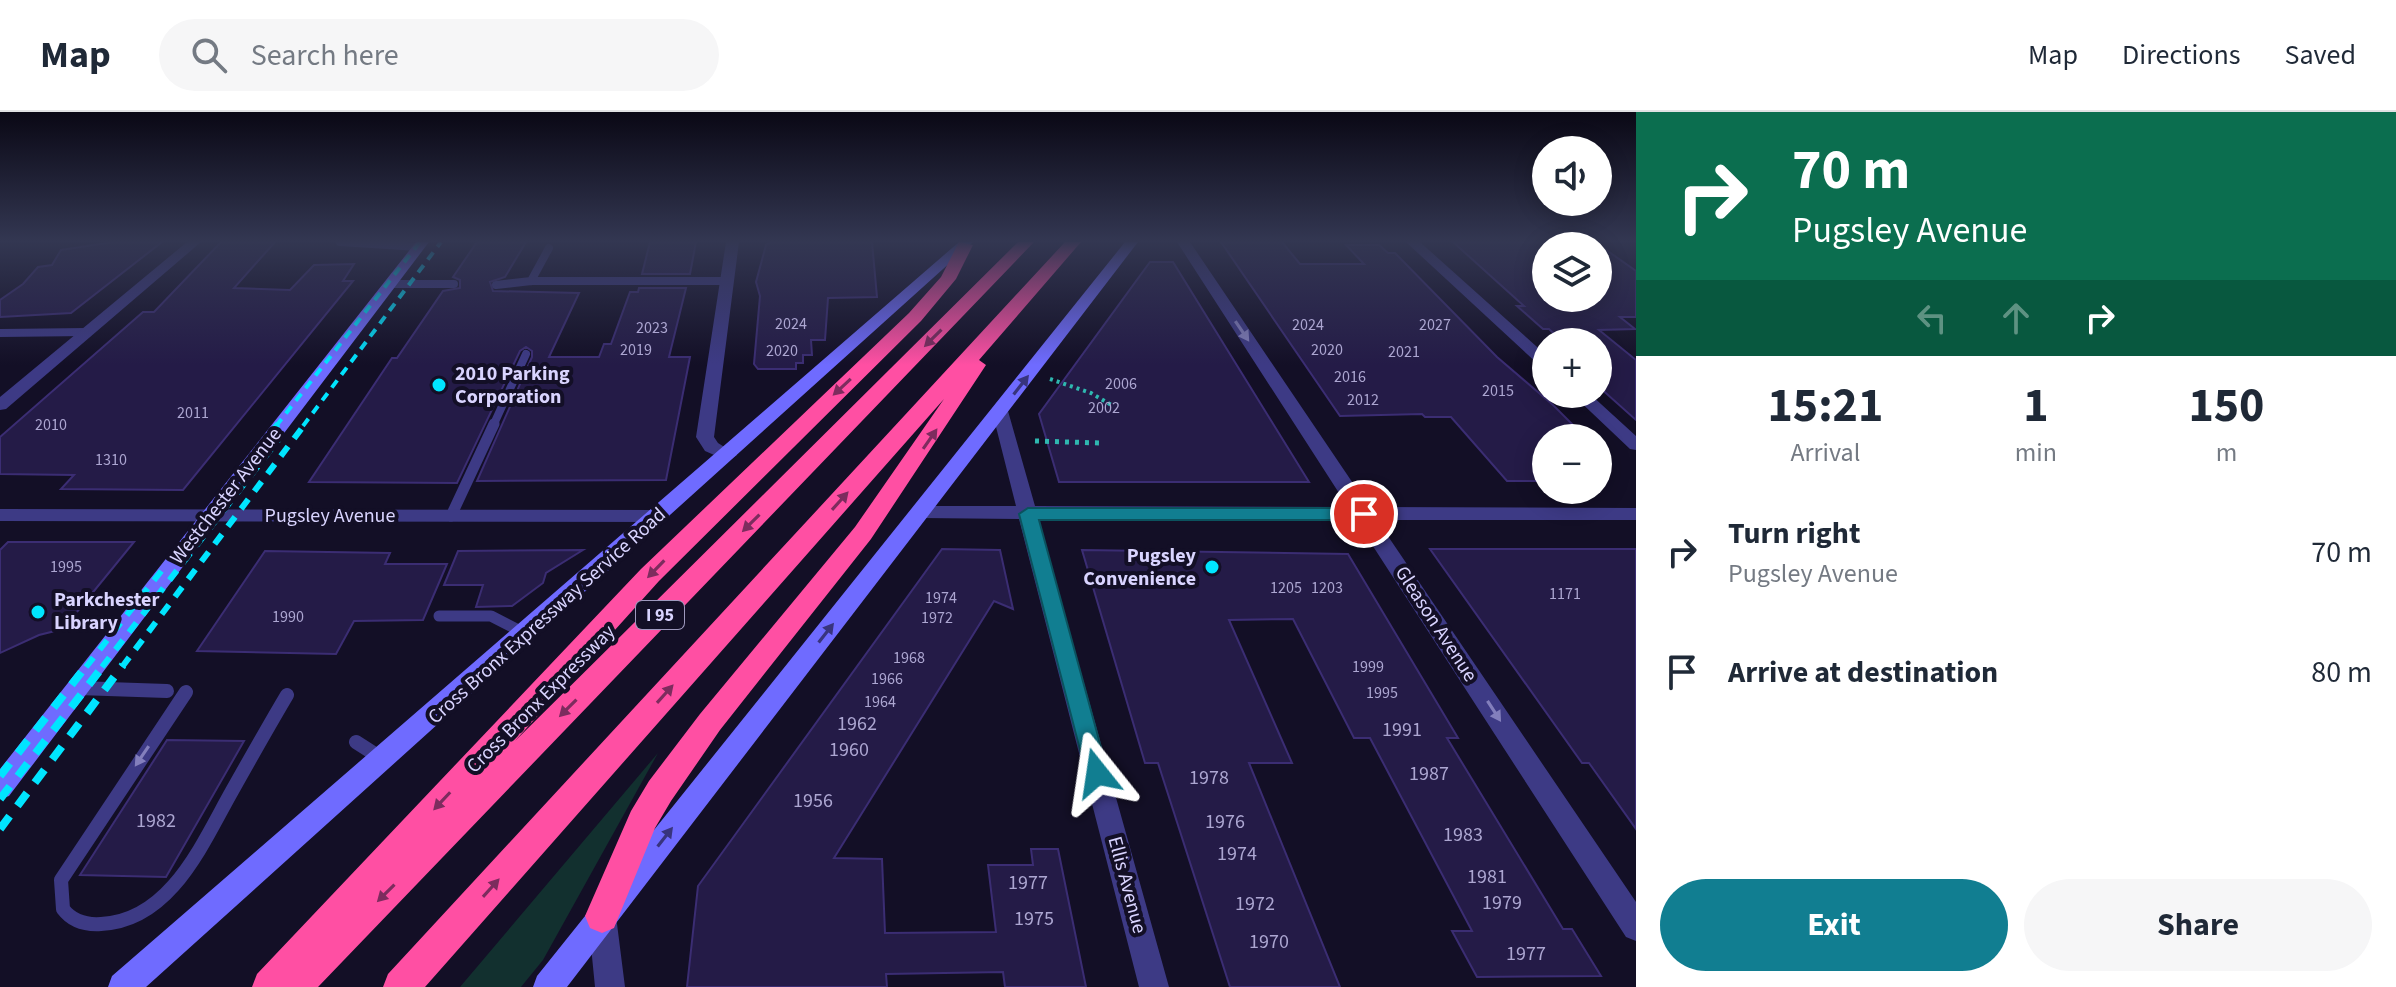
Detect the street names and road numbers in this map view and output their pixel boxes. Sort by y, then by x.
street label: Westchester Avenue [164,422,288,570]
street label: Pugsley Avenue [265,502,395,530]
street label: Cross Bronx Expressway Service Road [423,503,671,729]
street label: Gleason Avenue [1388,561,1484,687]
road number: I 95 [636,601,684,629]
street label: Cross Bronx Expressway [462,620,620,778]
street label: Ellis Avenue [1101,833,1153,937]

